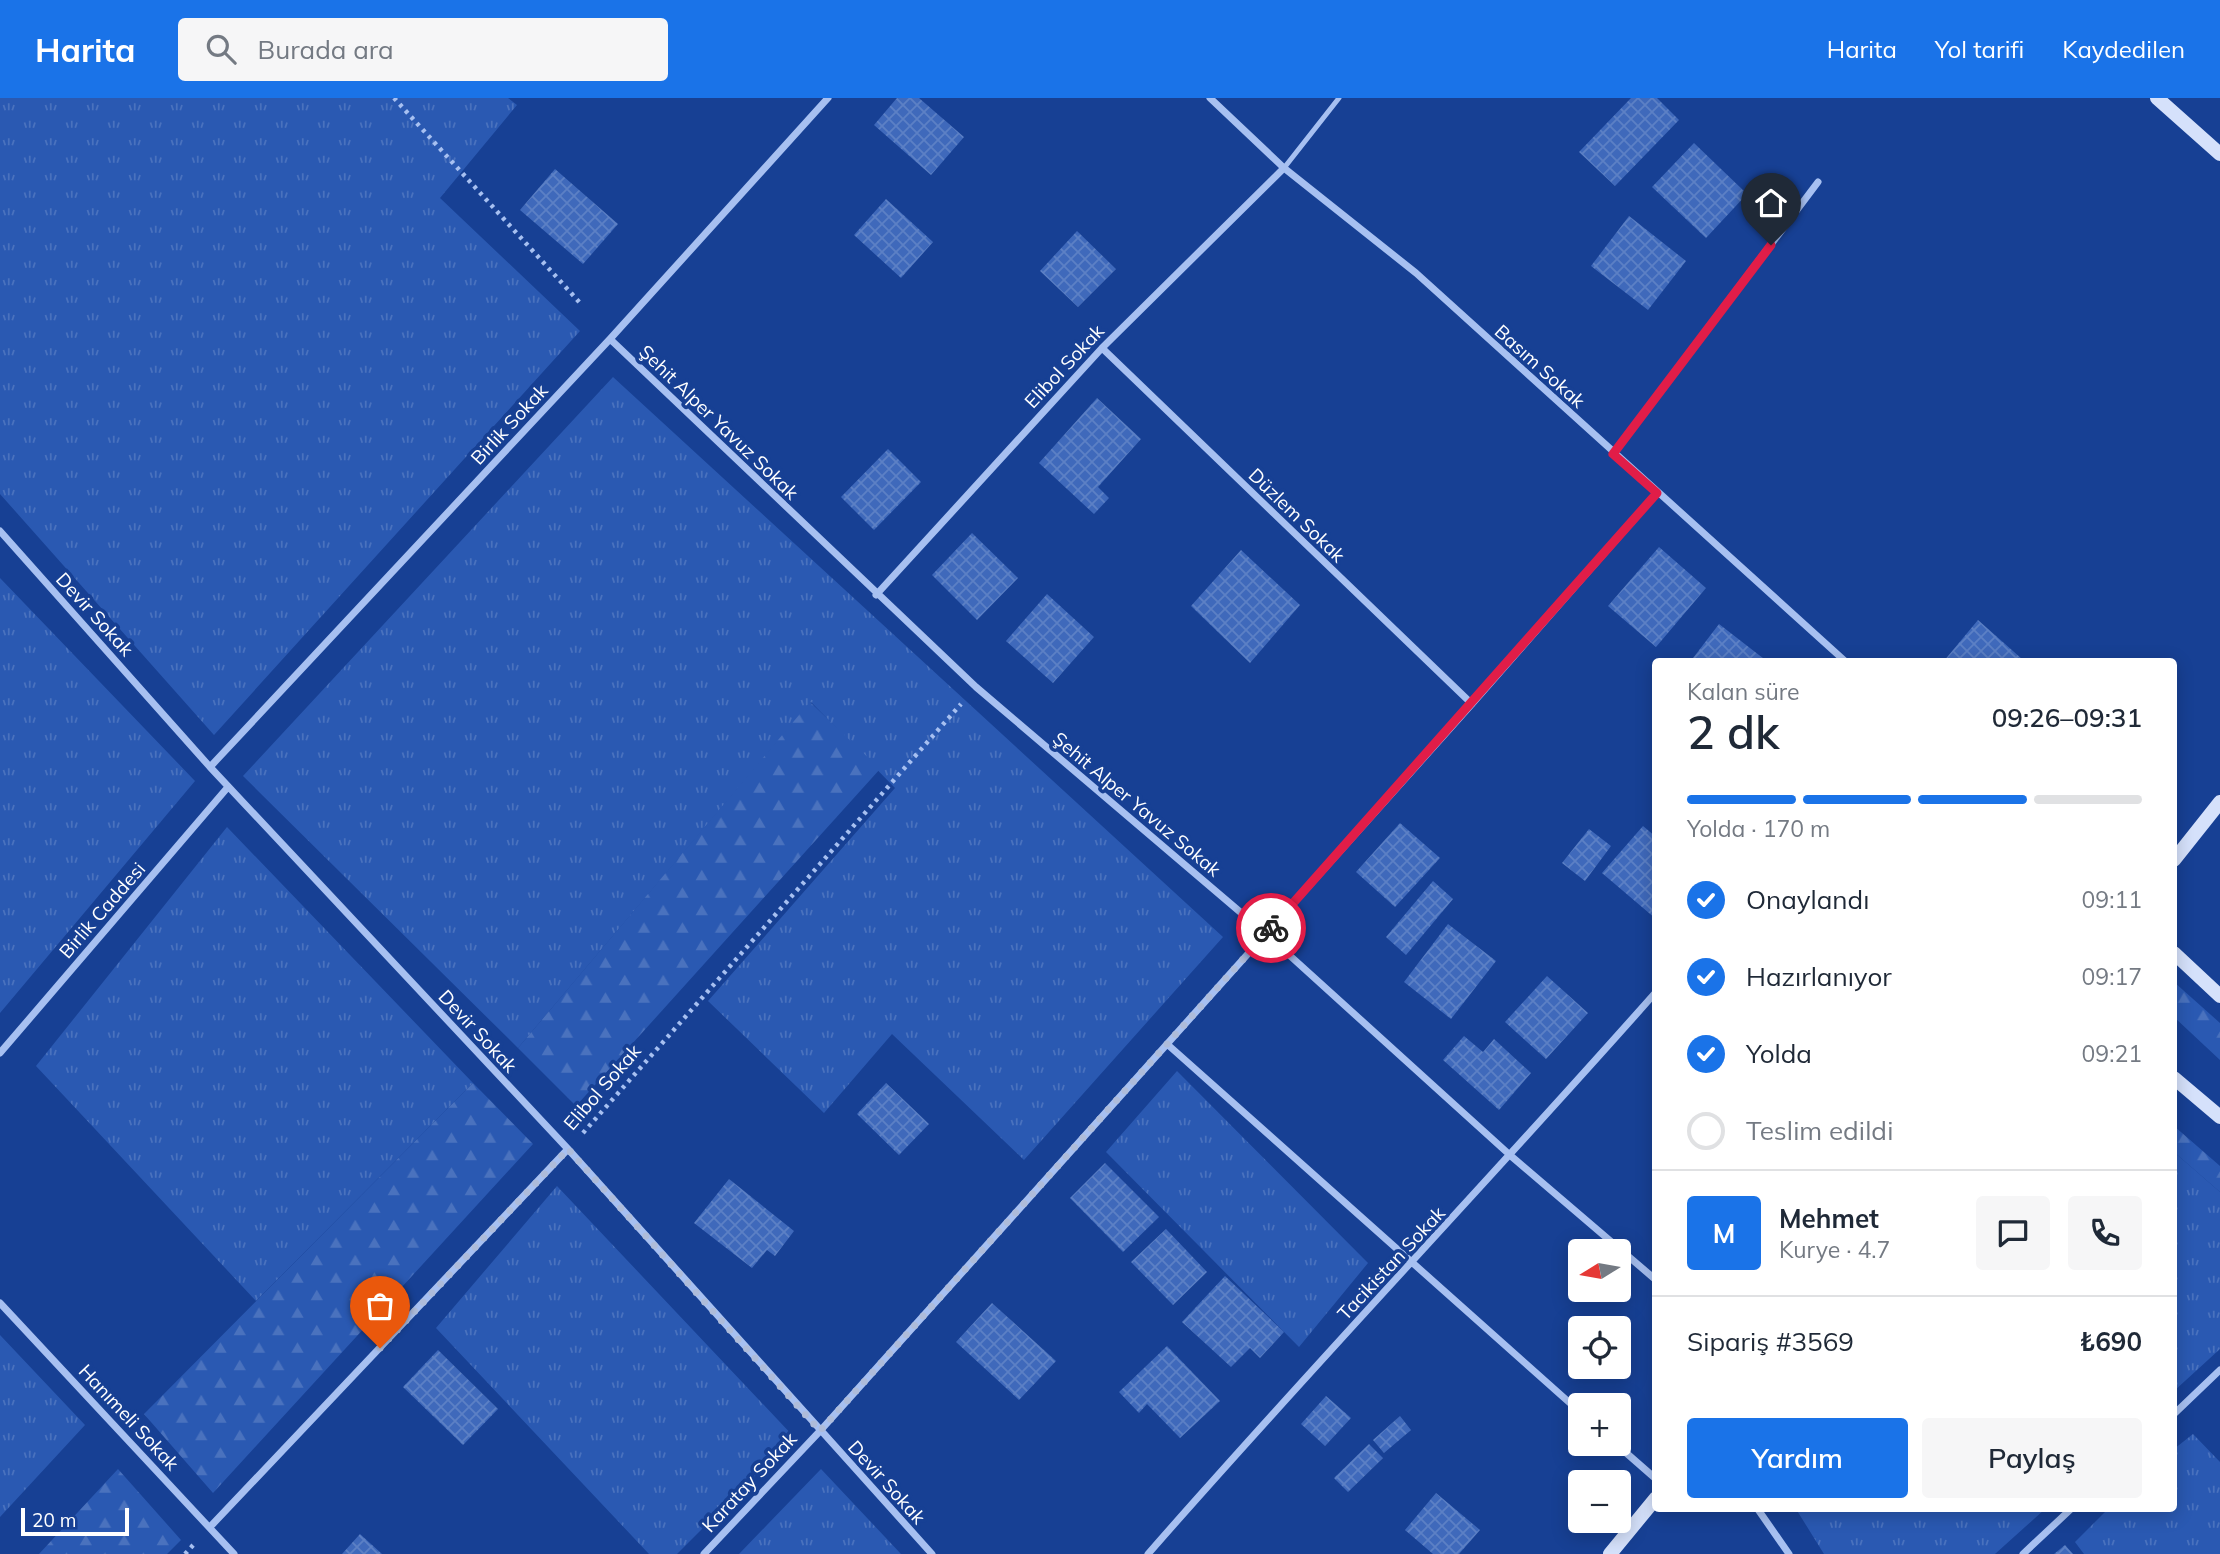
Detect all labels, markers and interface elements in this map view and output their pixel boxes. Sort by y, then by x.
search box [178,18,668,81]
text: Harita [35,29,136,70]
icon: search [202,30,240,68]
text: Burada ara [258,33,394,66]
text: Harita [1827,34,1897,64]
text: Yol tarifi [1935,34,2024,64]
text: Kaydedilen [2062,34,2185,64]
pin [1741,173,1801,245]
icon: home [1752,184,1790,222]
street label: Elibol Sokak [1019,319,1109,413]
street label: Basım Sokak [1490,319,1590,413]
street label: Şehit Alper Yavuz Sokak [634,340,804,505]
street label: Birlik Sokak [465,378,553,469]
street label: Düzlem Sokak [1244,463,1350,567]
street label: Devir Sokak [51,567,139,661]
text: Kalan süre [1687,677,1800,706]
text: 09:26–09:31 [1992,701,2142,734]
text: 2 dk [1687,703,1779,761]
street label: Şehit Alper Yavuz Sokak [1048,727,1226,882]
text: Yolda · 170 m [1687,814,1830,843]
street label: Birlik Caddesi [54,857,150,963]
icon: check [1687,881,1725,919]
text: Onaylandı [1746,883,1869,916]
text: 09:11 [2082,885,2142,914]
courier [1236,893,1306,963]
icon: bike [1252,909,1290,947]
icon: check [1687,958,1725,996]
text: Hazırlanıyor [1746,960,1892,993]
text: 09:17 [2082,962,2142,991]
street label: Devir Sokak [434,985,523,1078]
icon: check [1687,1035,1725,1073]
text: Yolda [1746,1037,1812,1070]
street label: Elibol Sokak [558,1039,646,1135]
text: 09:21 [2082,1039,2142,1068]
text: Teslim edildi [1746,1114,1893,1147]
button: chat [1976,1196,2050,1270]
button: phone [2068,1196,2142,1270]
street label: Tacikistan Sokak [1332,1201,1450,1325]
text: Mehmet [1779,1202,1879,1235]
text: M [1713,1217,1735,1250]
text: Kurye · 4.7 [1779,1235,1890,1264]
north arrow [1568,1239,1631,1302]
map controls [1568,1239,1631,1533]
pin [350,1276,410,1348]
icon: bag [361,1287,399,1325]
button: locate [1568,1316,1631,1379]
text: Sipariş #3569 [1687,1325,1854,1358]
text: ₺690 [2080,1325,2142,1358]
street label: Hanımeli Sokak [74,1359,184,1475]
button: + [1568,1393,1631,1456]
button: Yardım [1687,1418,1908,1498]
button: Paylaş [1922,1418,2142,1498]
street label: Karatay Sokak [697,1427,802,1537]
street label: Devir Sokak [843,1435,931,1529]
button: − [1568,1470,1631,1533]
scale bar [21,1505,130,1537]
text: 20 m [32,1508,76,1532]

